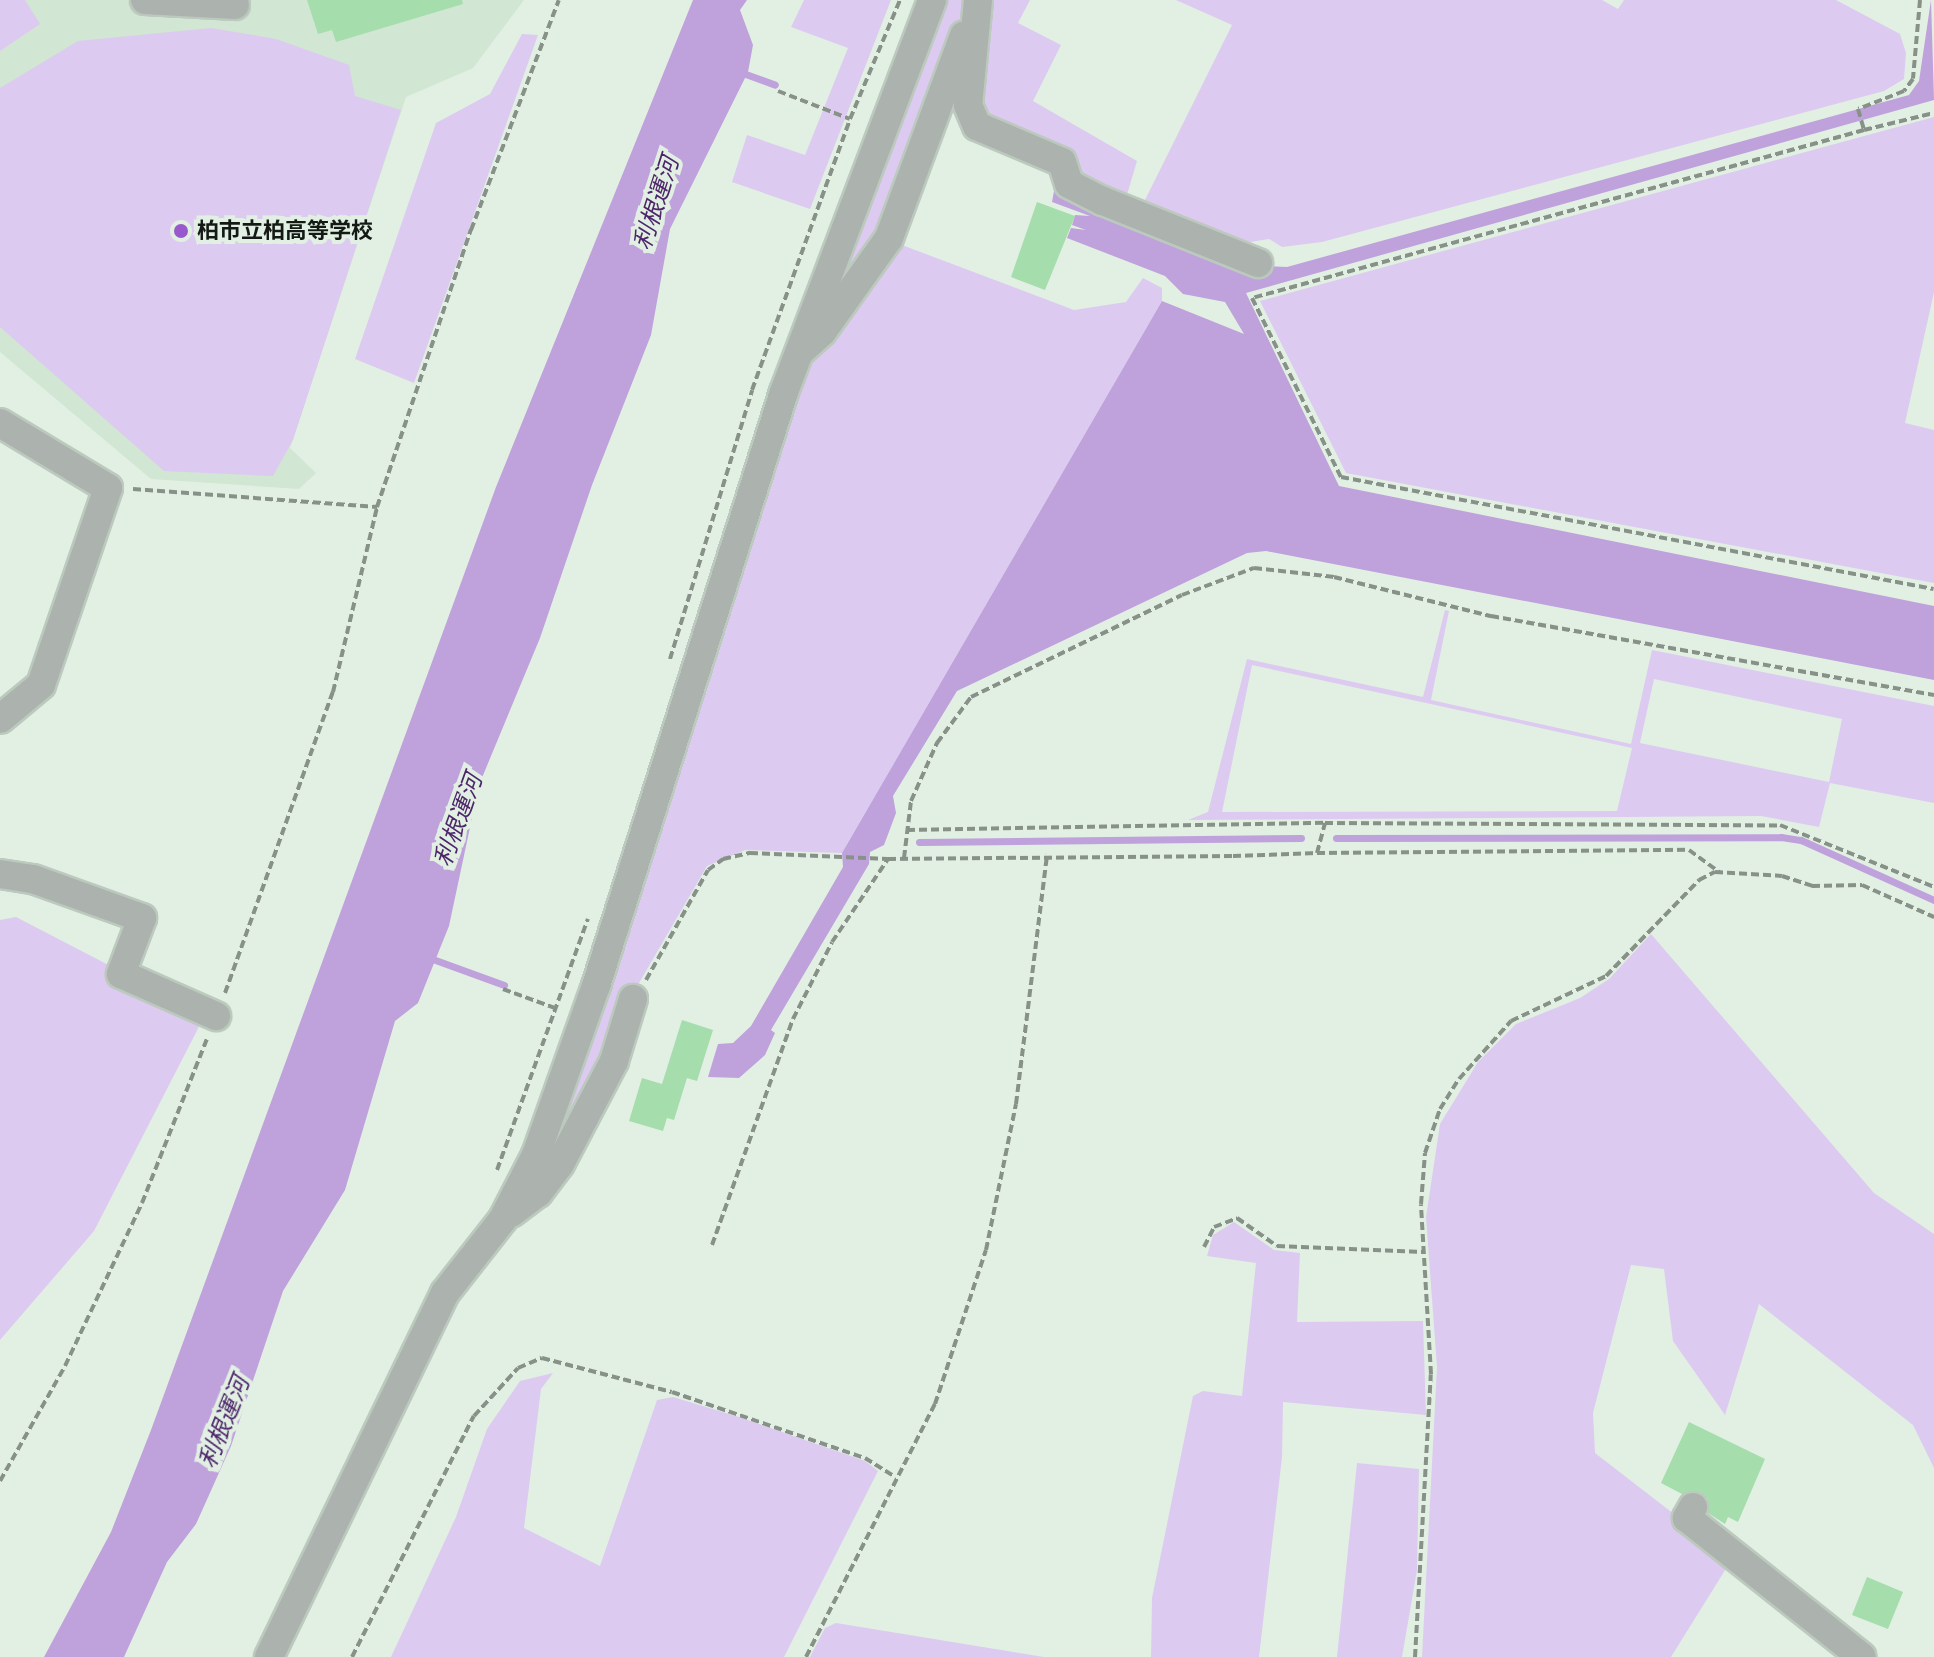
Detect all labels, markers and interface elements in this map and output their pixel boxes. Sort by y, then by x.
water label: 利根運河 [627,153,685,253]
place label: 柏市立柏高等学校 [197,218,373,244]
marker: 柏市立柏高等学校 [172,222,190,240]
water label: 利根運河 [428,770,488,870]
water label: 利根運河 [193,1372,255,1472]

